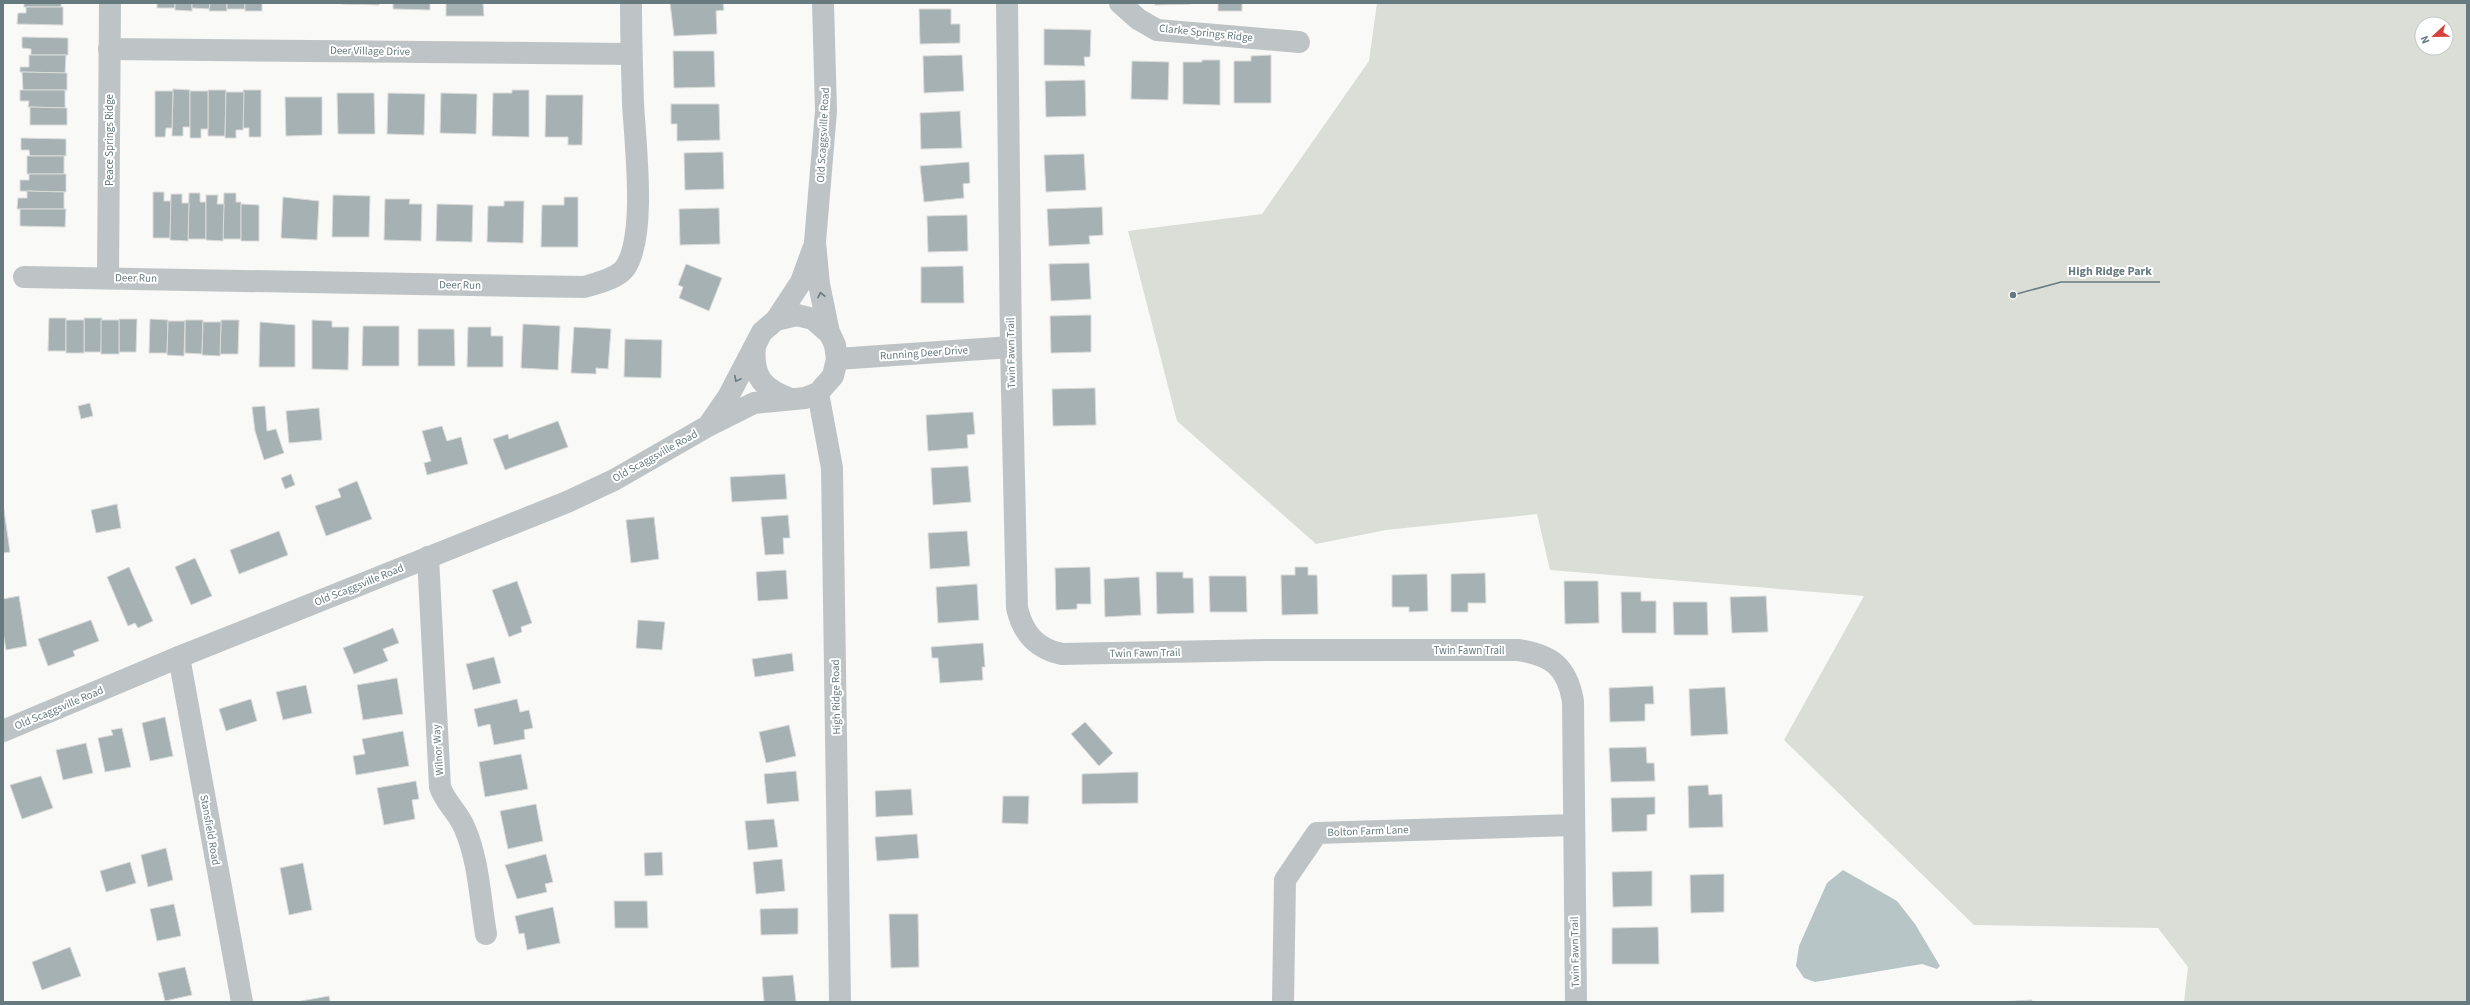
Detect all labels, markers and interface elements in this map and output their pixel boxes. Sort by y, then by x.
north arrow [2414,16,2454,56]
street label: Clarke Springs Ridge [1158,21,1254,45]
text: N [2417,33,2434,46]
street label: Deer Village Drive [330,43,411,59]
street label: Old Scaggsville Road [813,87,833,183]
street label: Peace Springs Ridge [102,93,117,186]
callout: High Ridge Park [2061,258,2160,282]
text: High Ridge Park [2068,263,2152,280]
street label: Deer Run [115,270,157,286]
street label: Deer Run [439,277,481,293]
one-way arrow [817,291,825,298]
street label: Twin Fawn Trail [1003,317,1019,389]
street label: Running Deer Drive [879,342,969,364]
one-way arrow [734,375,742,382]
street label: Old Scaggsville Road [610,426,700,486]
street label: Old Scaggsville Road [312,560,406,610]
street label: Twin Fawn Trail [1433,643,1505,658]
street label: Twin Fawn Trail [1109,645,1181,661]
street label: High Ridge Road [828,659,844,735]
street label: Old Scaggsville Road [12,683,106,733]
street label: Wilnor Way [429,724,447,776]
street label: Stansfield Road [196,794,224,866]
street label: Bolton Farm Lane [1327,822,1409,840]
street label: Twin Fawn Trail [1567,916,1583,988]

